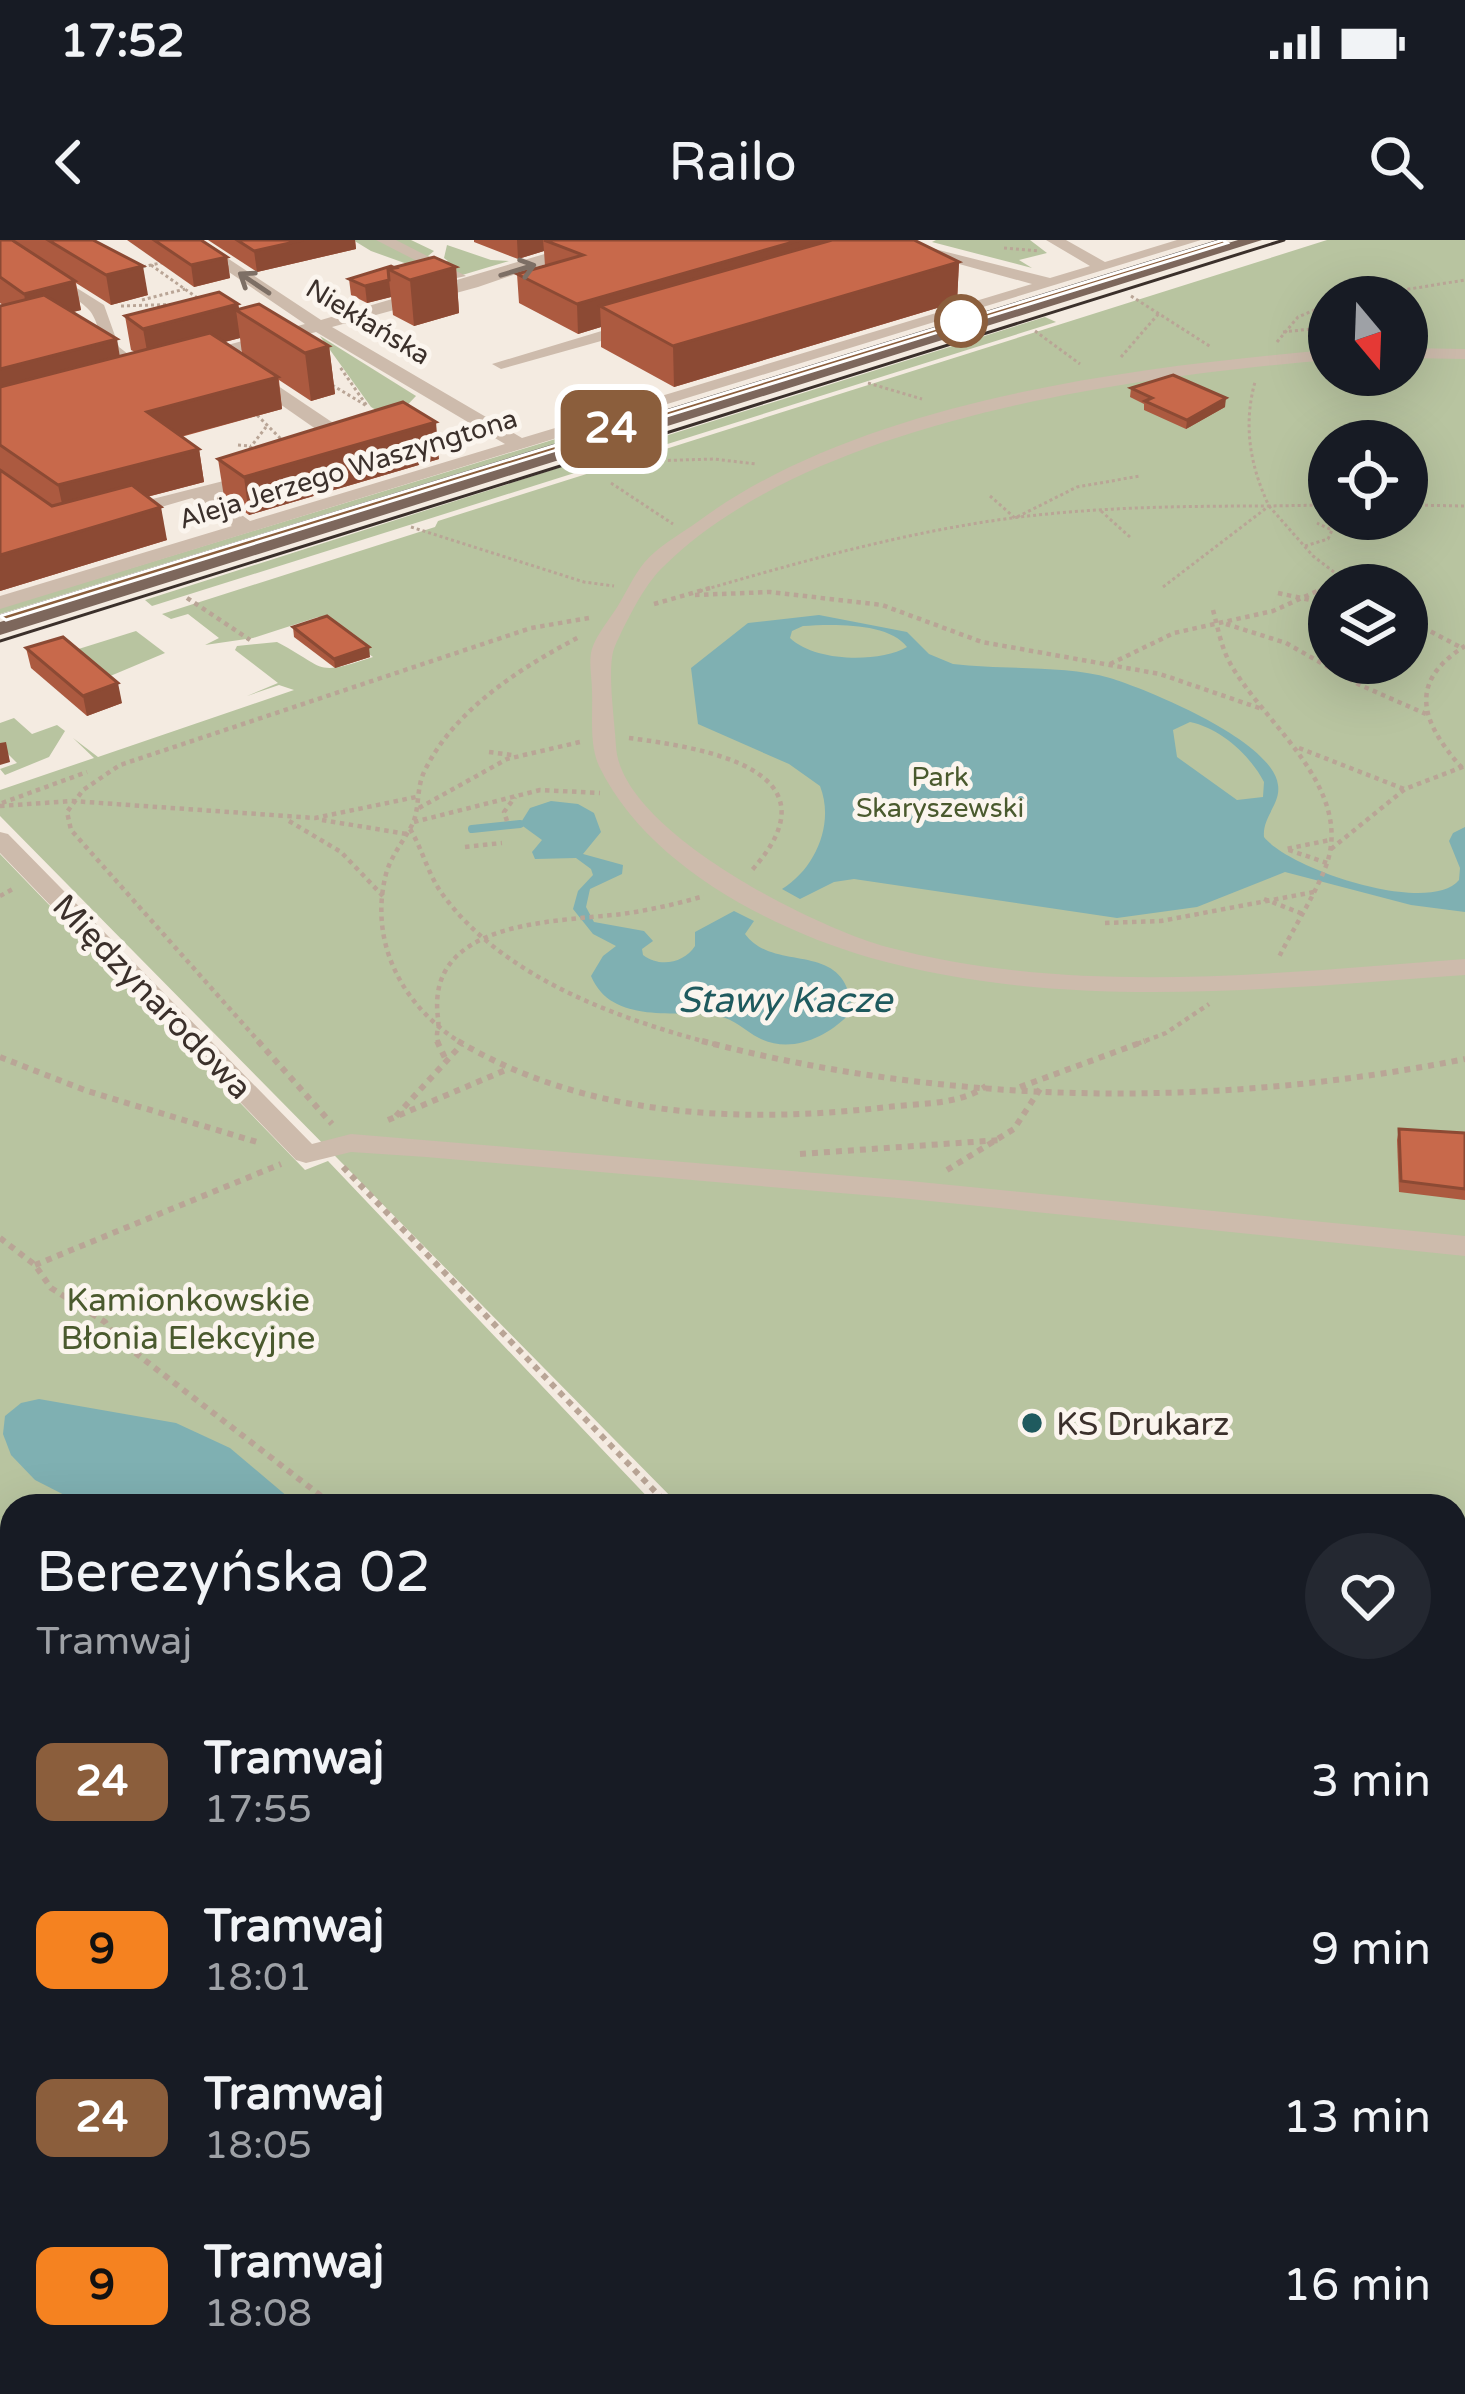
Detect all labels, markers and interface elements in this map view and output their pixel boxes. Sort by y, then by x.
text: 17:52 [60,15,185,69]
icon: back [36,129,102,195]
icon: search [1363,129,1429,195]
text: Railo [668,130,797,195]
one-way arrow [498,258,536,280]
one-way arrow [238,271,272,296]
street label: Niekłańska [300,272,436,372]
north arrow [1308,276,1428,396]
map controls [1308,276,1428,684]
unlabelled marker [936,296,986,346]
line badge: 24 [557,390,665,468]
street label: Aleja Jerzego Waszyngtona [175,402,521,537]
text: 24 [585,403,637,454]
button: locate [1308,420,1428,540]
button: layers [1308,564,1428,684]
park label: Park Skaryszewski [856,761,1024,825]
street label: Międzynarodowa [44,887,260,1107]
water label: Stawy Kacze [678,979,894,1022]
park label: Kamionkowskie Błonia Elekcyjne [60,1281,316,1358]
place label: KS Drukarz [1056,1405,1230,1444]
marker: KS Drukarz [1019,1410,1045,1436]
button: heart [1305,1533,1431,1659]
text: Berezyńska 02 [36,1539,431,1607]
text: Tramwaj [36,1618,192,1665]
text: Tramwaj [204,1732,384,1786]
text: 3 min [1311,1755,1431,1809]
text: 24 [76,1756,128,1807]
text: 17:55 [204,1786,312,1833]
text: Tramwaj [204,1900,384,1954]
text: 9 min [1311,1923,1431,1977]
text: 9 [89,1924,115,1975]
text: 18:01 [204,1954,312,2001]
text: Tramwaj [204,2068,384,2122]
text: 13 min [1283,2091,1431,2145]
text: 24 [76,2092,128,2143]
text: 18:05 [204,2122,312,2169]
text: Tramwaj [204,2236,384,2290]
text: 16 min [1283,2259,1431,2313]
text: 9 [89,2260,115,2311]
text: 18:08 [204,2290,312,2337]

